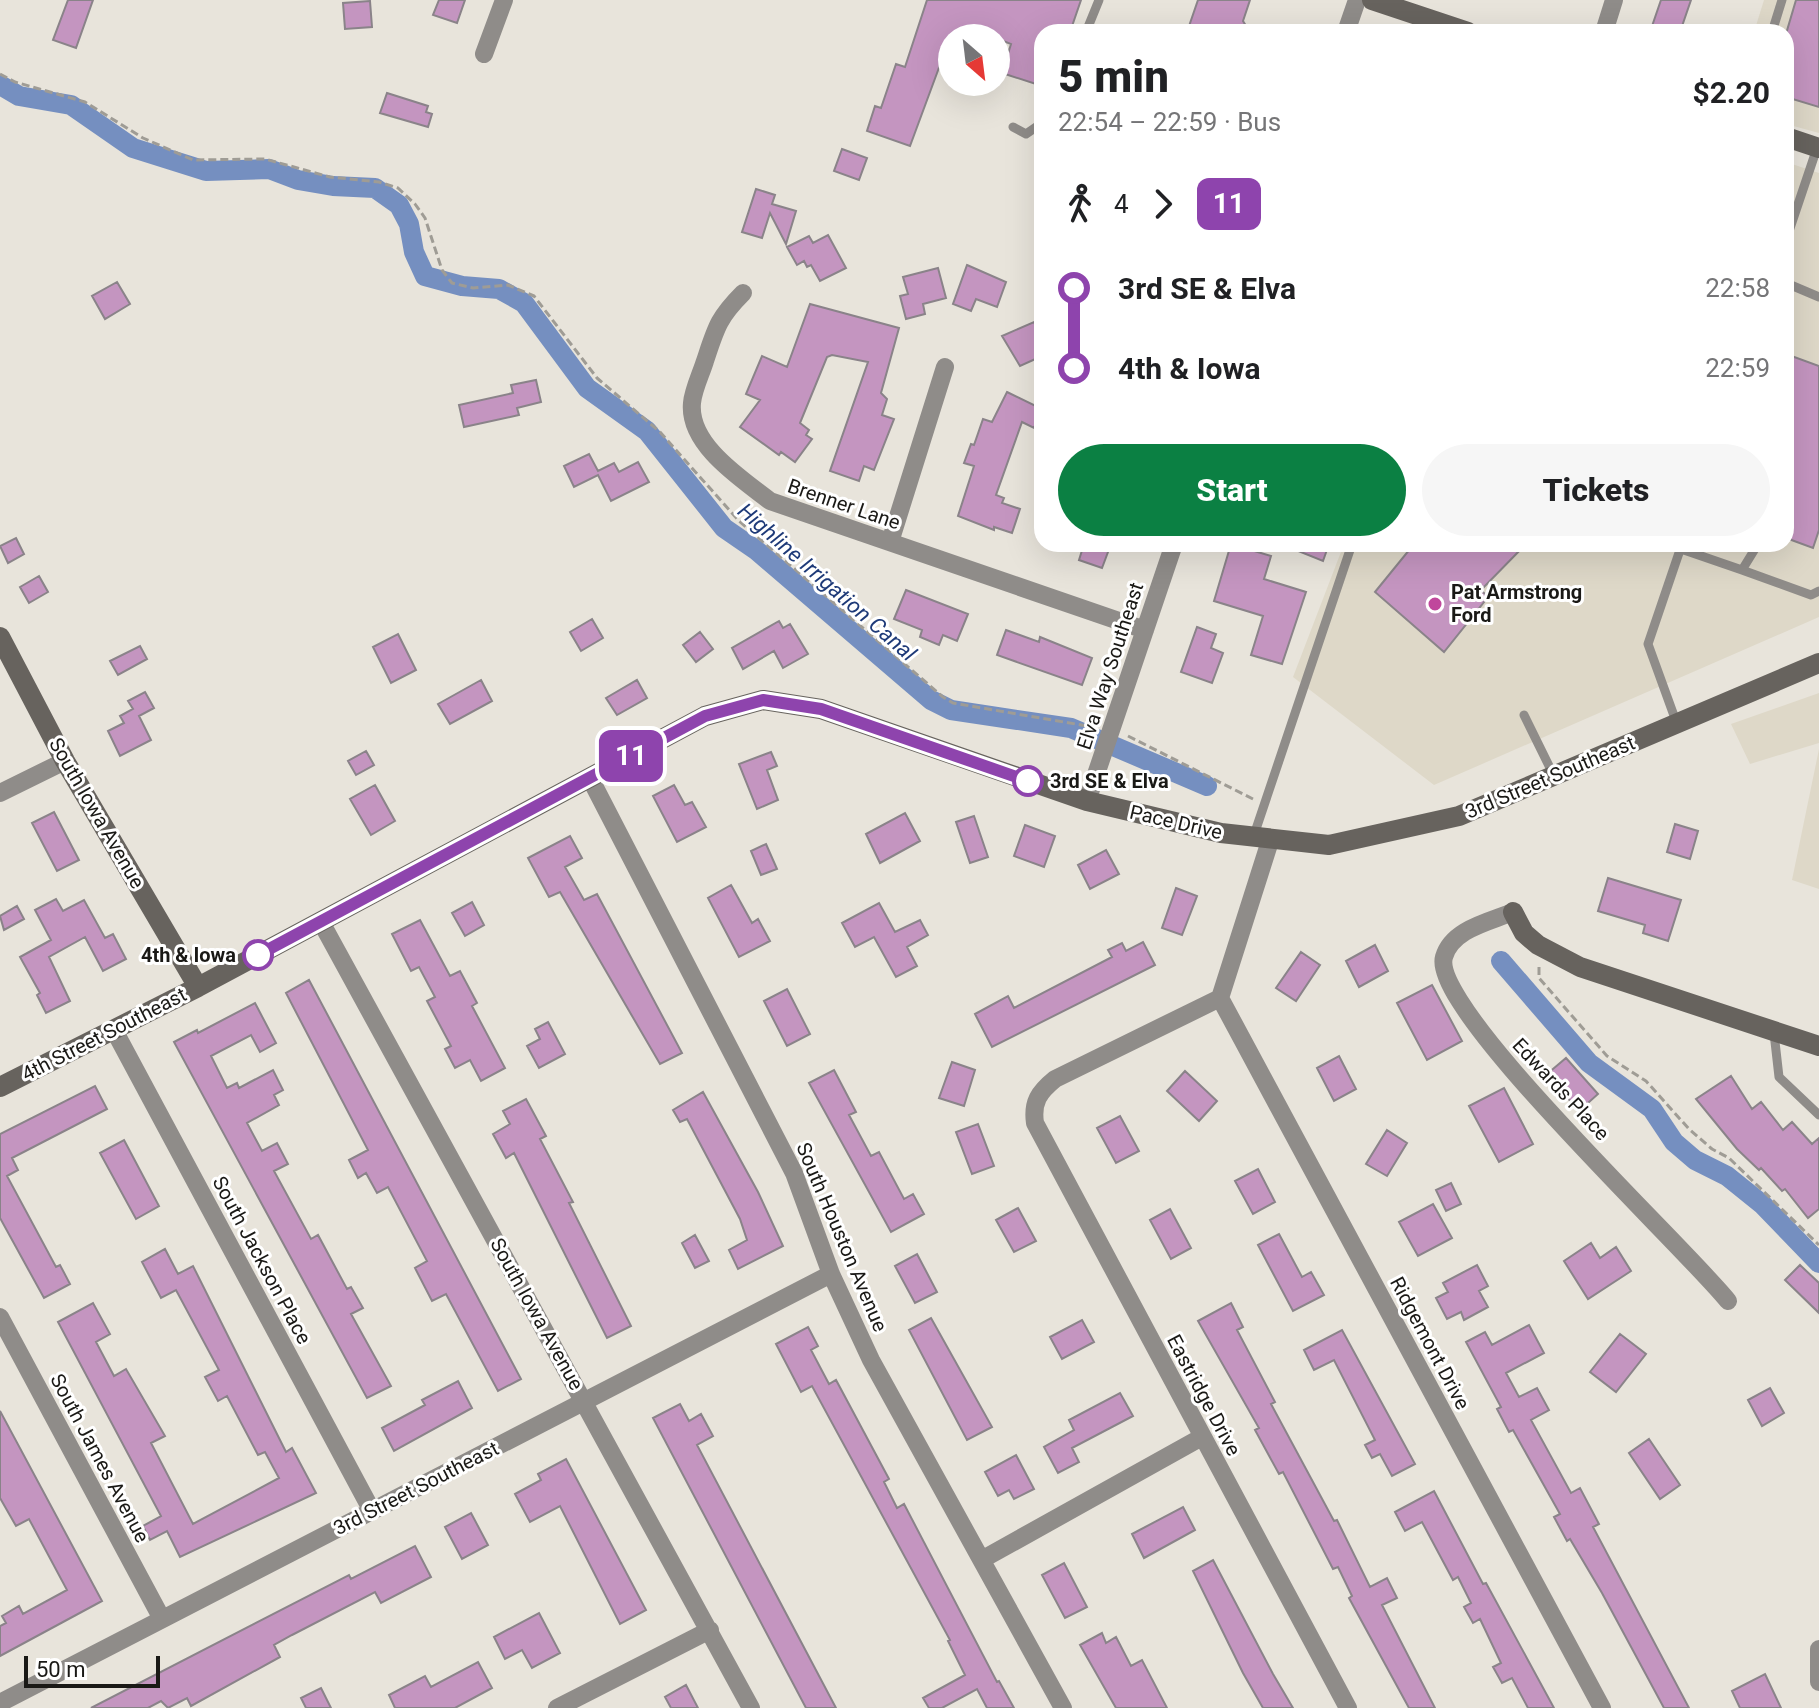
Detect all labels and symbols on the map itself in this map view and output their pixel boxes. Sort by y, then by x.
north arrow [938,24,1010,96]
street label: Brenner Lane [785,474,903,534]
water label: Highline Irrigation Canal [733,498,922,667]
street label: Elva Way Southeast [1072,579,1148,753]
place label: Pat Armstrong Ford [1451,580,1582,627]
marker: Pat Armstrong Ford [1426,595,1444,613]
line badge: 11 [595,730,667,782]
street label: 3rd Street Southeast [1462,730,1638,824]
street label: South Iowa Avenue [44,733,150,893]
marker: 3rd SE & Elva [1013,766,1043,796]
place label: 3rd SE & Elva [1050,769,1169,793]
street label: Pace Drive [1127,800,1225,844]
marker: 4th & Iowa [243,940,273,970]
place label: 4th & Iowa [141,943,236,967]
street label: 4th Street Southeast [18,982,190,1086]
street label: Edwards Place [1508,1033,1614,1145]
street label: South Houston Avenue [791,1139,893,1335]
street label: South Jackson Place [208,1172,316,1348]
street label: South Iowa Avenue [485,1234,589,1394]
street label: Ridgemont Drive [1385,1273,1475,1413]
street label: Eastridge Drive [1162,1330,1246,1460]
street label: South James Avenue [45,1370,155,1546]
street label: 3rd Street Southeast [329,1436,503,1540]
scale bar [24,1652,160,1688]

